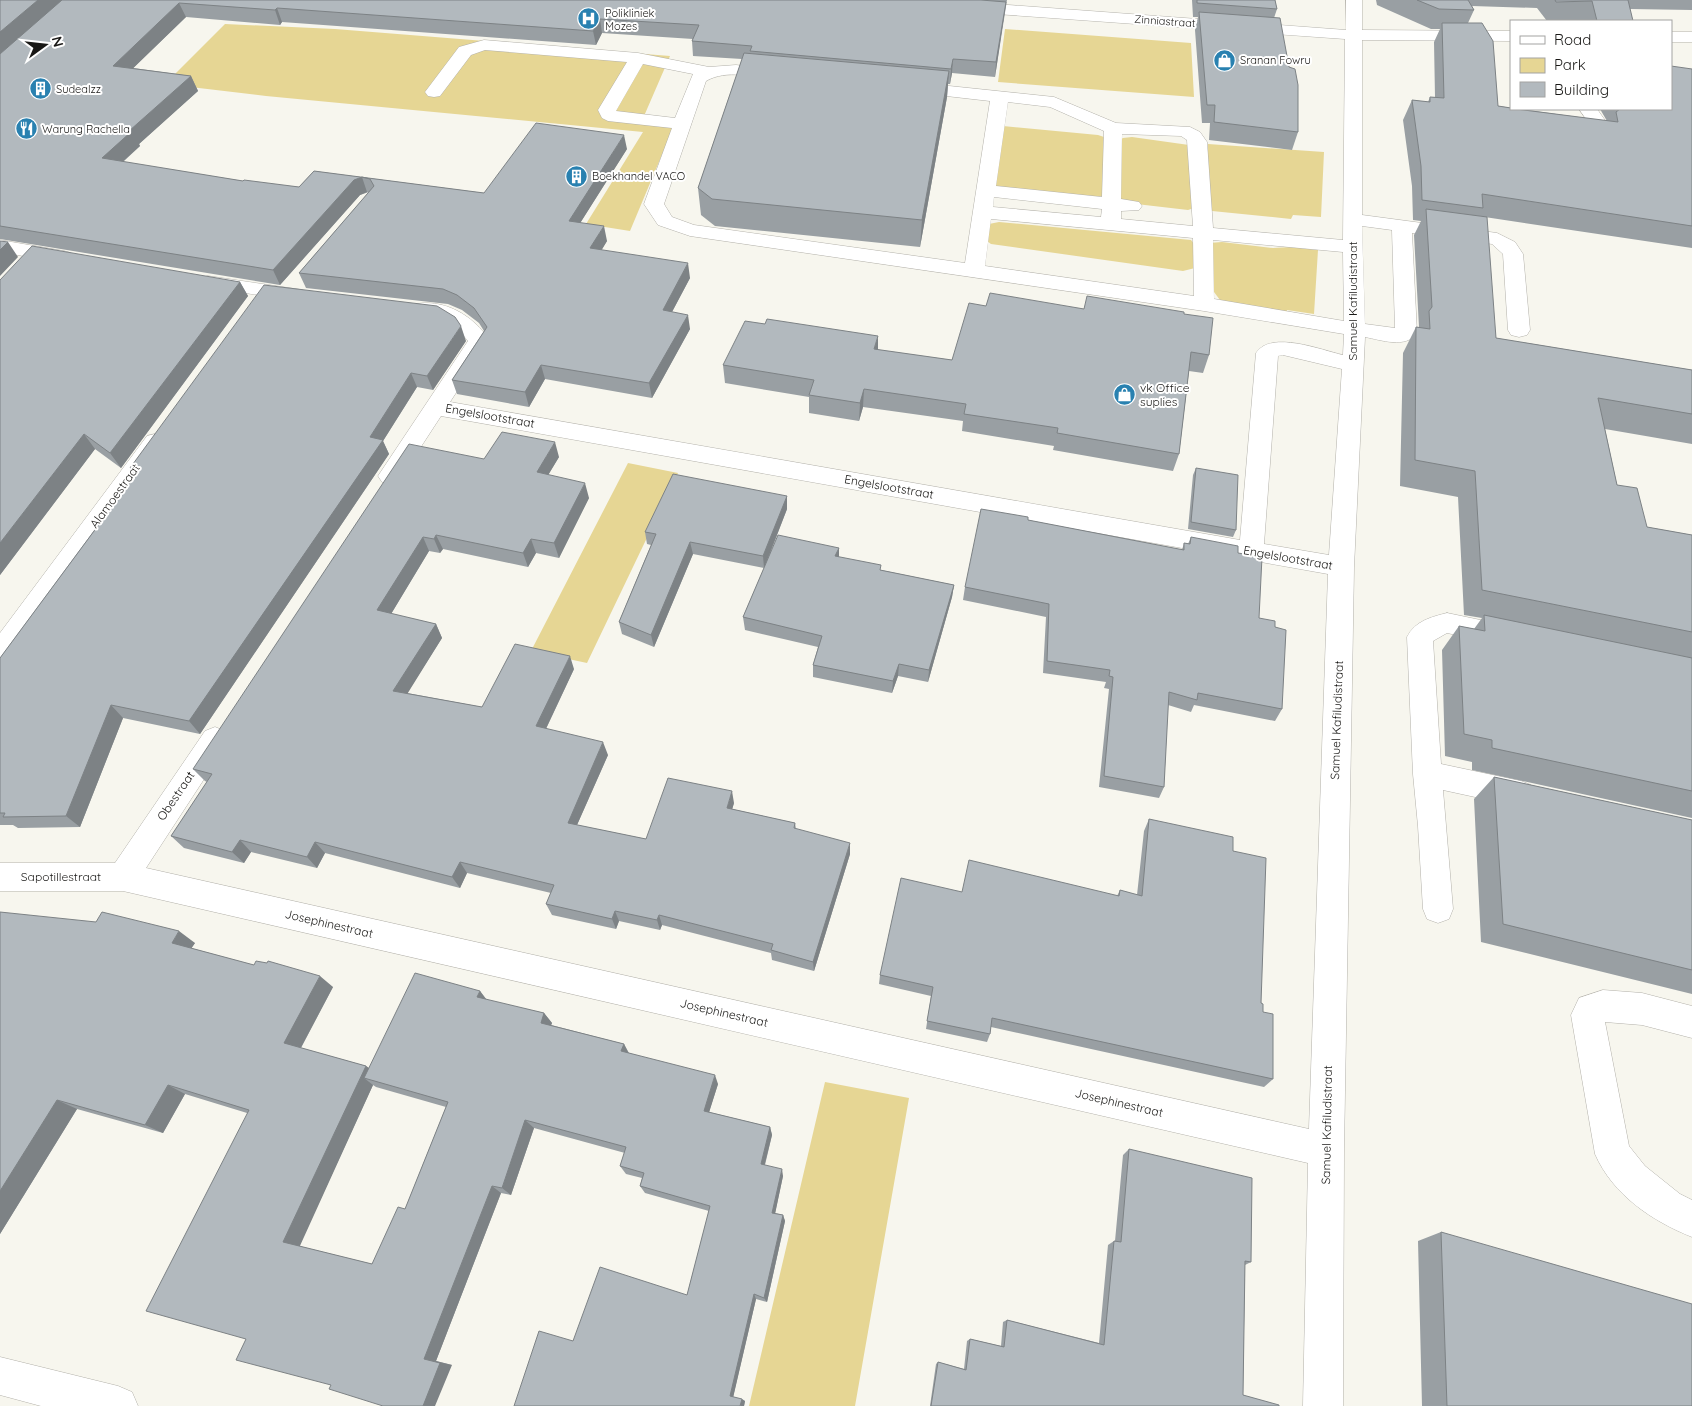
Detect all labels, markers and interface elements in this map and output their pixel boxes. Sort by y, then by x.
place label: Polikliniek Mozes [605,6,655,33]
hospital icon: Polikliniek Mozes [577,7,601,31]
street label: Zinniastraat [1134,12,1196,30]
north arrow [20,20,70,70]
legend [1510,20,1672,110]
text: Road [1554,30,1591,49]
text: N [48,34,68,49]
shop icon: Sranan Fowru [1212,48,1236,72]
place label: Sranan Fowru [1240,53,1311,67]
text: Park [1554,55,1586,74]
building icon: Sudealzz [28,77,52,101]
text: Building [1554,80,1609,99]
place label: Sudealzz [56,82,101,96]
restaurant icon: Warung Rachella [14,117,38,141]
place label: Warung Rachella [42,122,130,136]
building icon: Boekhandel VACO [564,164,588,188]
place label: Boekhandel VACO [592,169,685,183]
street label: Samuel Kafiludistraat [1345,241,1360,361]
place label: vk Office suplies [1140,380,1190,409]
shop icon: vk Office suplies [1112,383,1136,407]
street label: Engelslootstraat [444,400,536,431]
street label: Alamoestraat [86,461,143,531]
street label: Engelslootstraat [843,471,935,502]
street label: Engelslootstraat [1242,542,1334,573]
street label: Samuel Kafiludistraat [1327,660,1346,780]
street label: Obestraat [154,768,198,823]
street label: Sapotillestraat [21,869,101,884]
street label: Josephinestraat [284,906,375,941]
street label: Josephinestraat [679,995,770,1030]
street label: Samuel Kafiludistraat [1318,1065,1335,1185]
street label: Josephinestraat [1074,1085,1165,1120]

